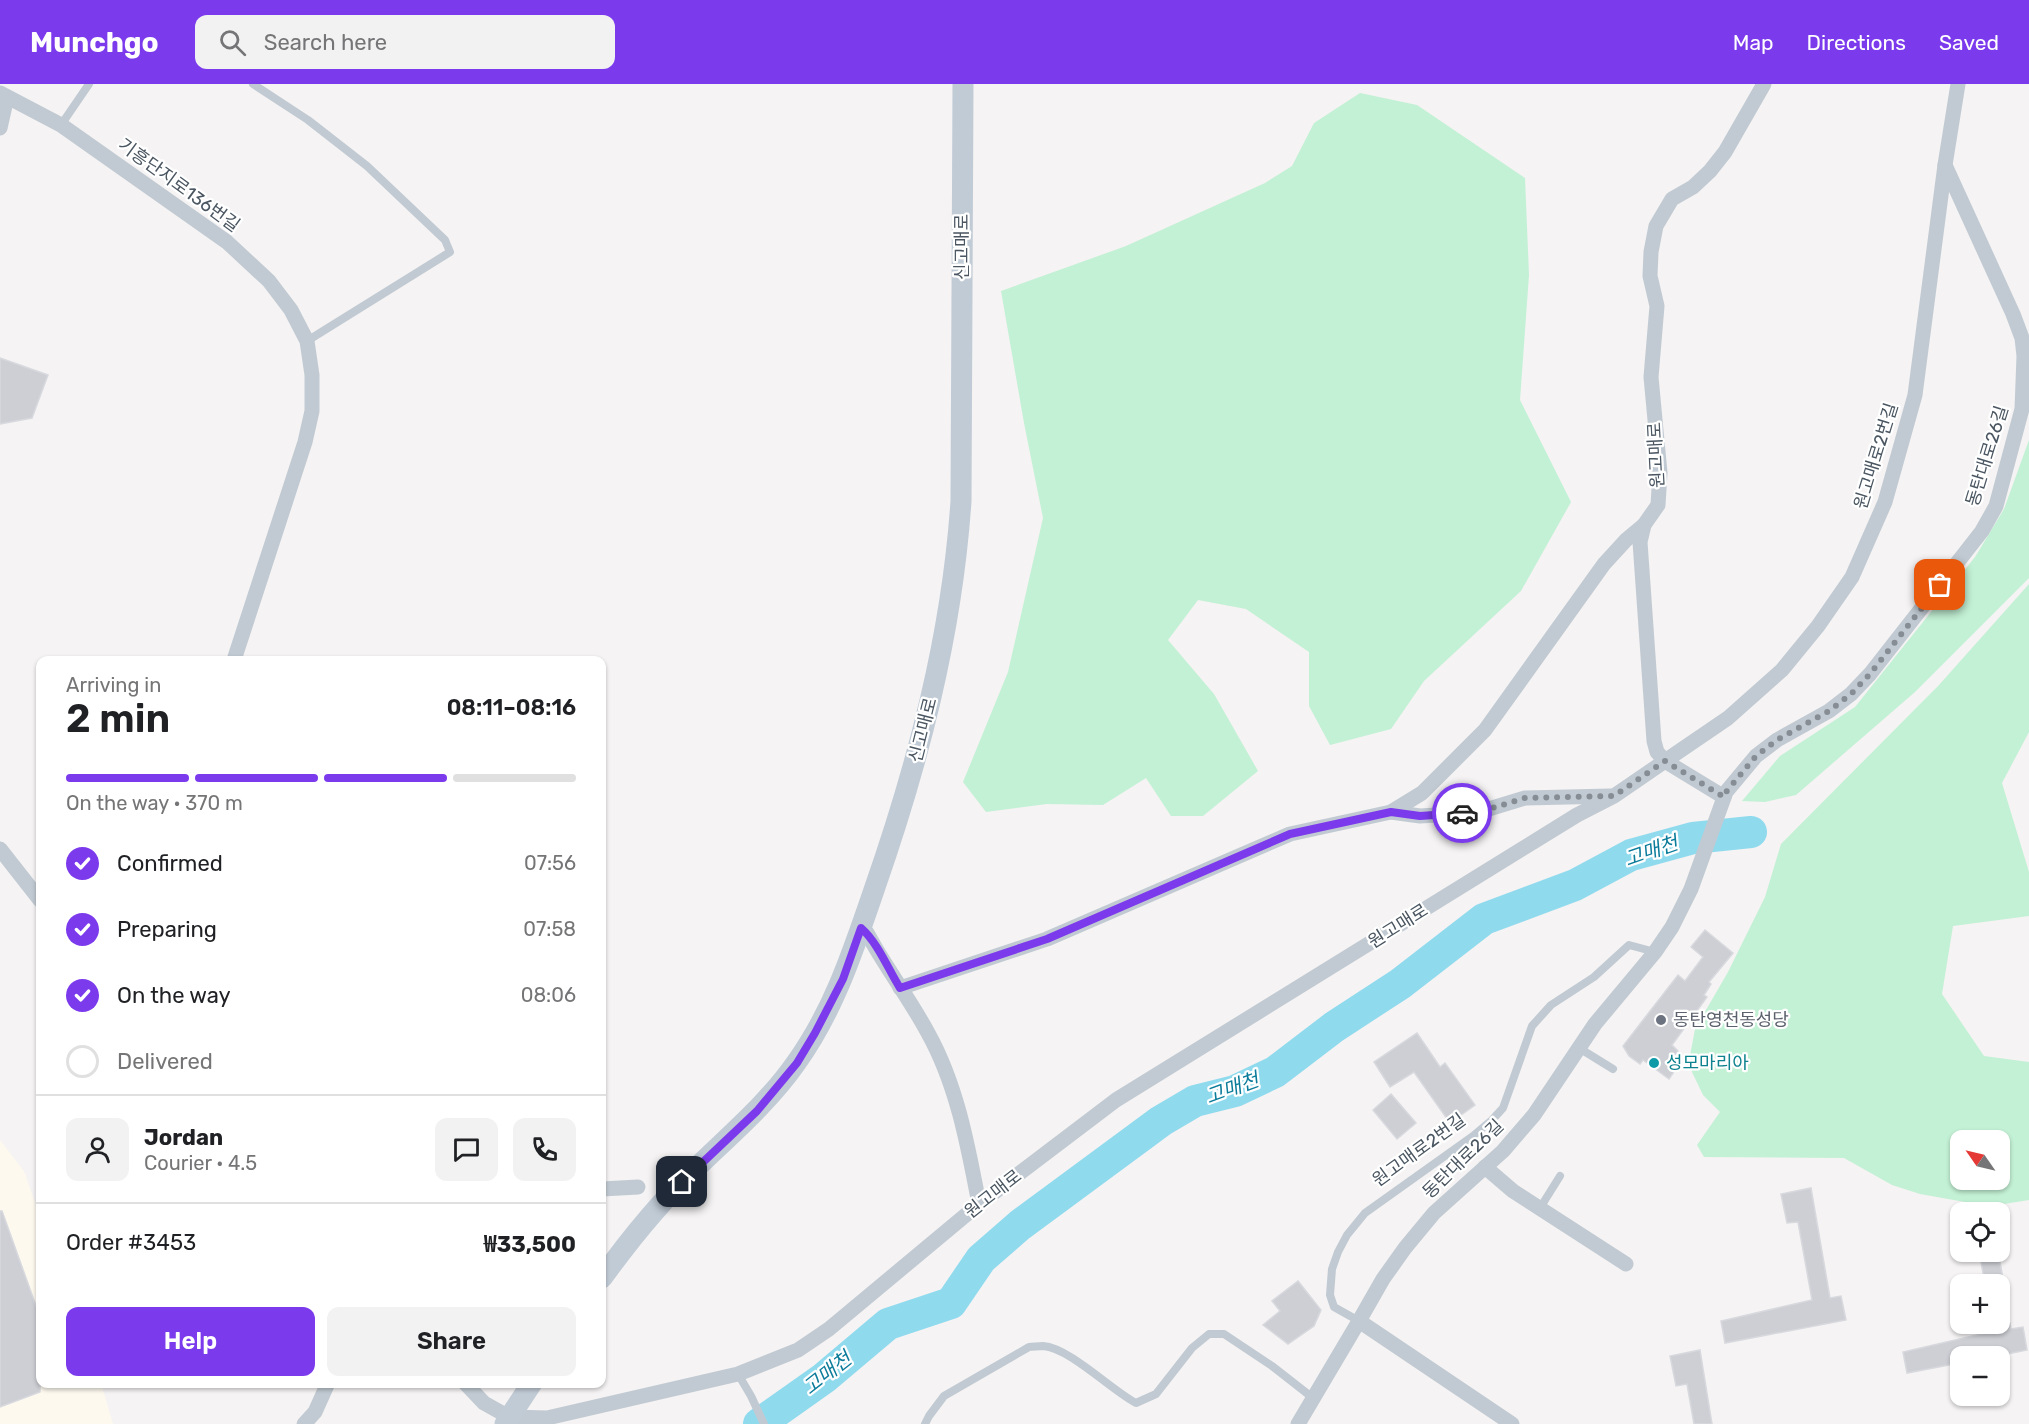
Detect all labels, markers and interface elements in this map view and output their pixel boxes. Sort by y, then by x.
search box [195,15,615,69]
text: Munchgo [30,26,159,59]
icon: search [216,26,249,59]
text: Search here [264,29,387,56]
text: Map [1733,30,1774,55]
text: Directions [1807,30,1906,55]
text: Saved [1939,30,1999,55]
street label: 기흥단지로136번길 [114,133,244,237]
street label: 신고매로 [951,214,973,280]
street label: 원고매로2번길 [1849,400,1903,512]
street label: 동탄대로26길 [1961,403,2013,509]
street label: 원고매로 [1643,421,1669,489]
pin [1914,559,1965,610]
icon: bag [1923,568,1956,601]
text: Arriving in [66,673,161,697]
text: 08:11–08:16 [447,694,576,721]
street label: 신고매로 [904,695,942,765]
text: 2 min [66,696,170,742]
courier [1432,783,1492,843]
text: On the way · 370 m [66,791,243,815]
icon: car [1446,797,1479,830]
water label: 고매천 [1621,830,1683,871]
icon: check [66,847,99,880]
text: Confirmed [117,850,223,877]
text: 07:56 [524,851,576,875]
street label: 원고매로 [1364,899,1432,953]
icon: check [66,913,99,946]
text: Preparing [117,916,217,943]
text: 07:58 [523,917,576,941]
icon: check [66,979,99,1012]
text: On the way [117,982,231,1009]
text: 08:06 [521,983,576,1007]
place label: 동탄영천동성당 [1673,1009,1789,1031]
marker: 동탄영천동성당 [1654,1013,1668,1027]
text: Delivered [117,1048,213,1075]
place label: 성모마리아 [1666,1052,1749,1074]
marker: 성모마리아 [1647,1056,1661,1070]
water label: 고매천 [1202,1066,1264,1109]
street label: 원고매로2번길 [1368,1109,1470,1191]
street label: 동탄대로26길 [1418,1115,1508,1203]
button: person [66,1118,129,1181]
button: chat [435,1118,498,1181]
button: phone [513,1118,576,1181]
text: Jordan [144,1124,223,1151]
north arrow [1950,1130,2010,1190]
map controls [1950,1130,2010,1406]
text: Courier · 4.5 [144,1151,257,1175]
pin [656,1156,707,1207]
icon: home [665,1165,698,1198]
street label: 원고매로 [960,1165,1026,1223]
button: locate [1950,1202,2010,1262]
text: Order #3453 [66,1229,196,1256]
text: ₩33,500 [484,1231,576,1258]
button: + [1950,1274,2010,1334]
button: Help [66,1307,315,1376]
button: Share [327,1307,576,1376]
water label: 고매천 [798,1345,858,1399]
button: − [1950,1346,2010,1406]

